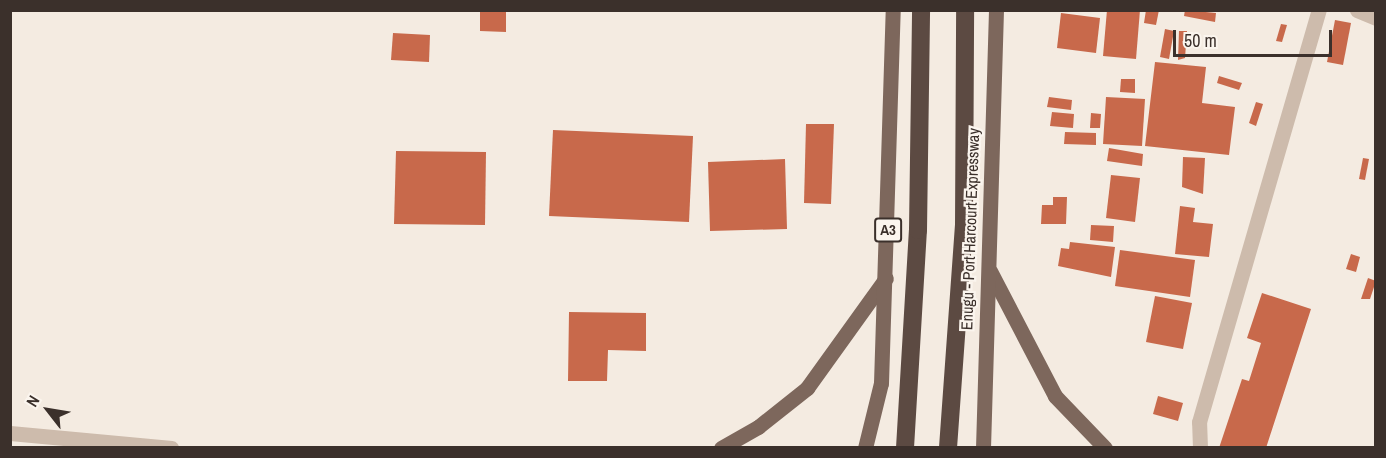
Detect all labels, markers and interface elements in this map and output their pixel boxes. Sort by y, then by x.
scale bar [1176,18,1335,56]
text: 50 m [1184,28,1217,53]
street label: Enugu - Port Harcourt Expressway [957,128,983,330]
road number: A3 [873,218,903,242]
north arrow [18,380,78,440]
text: N [21,391,44,410]

